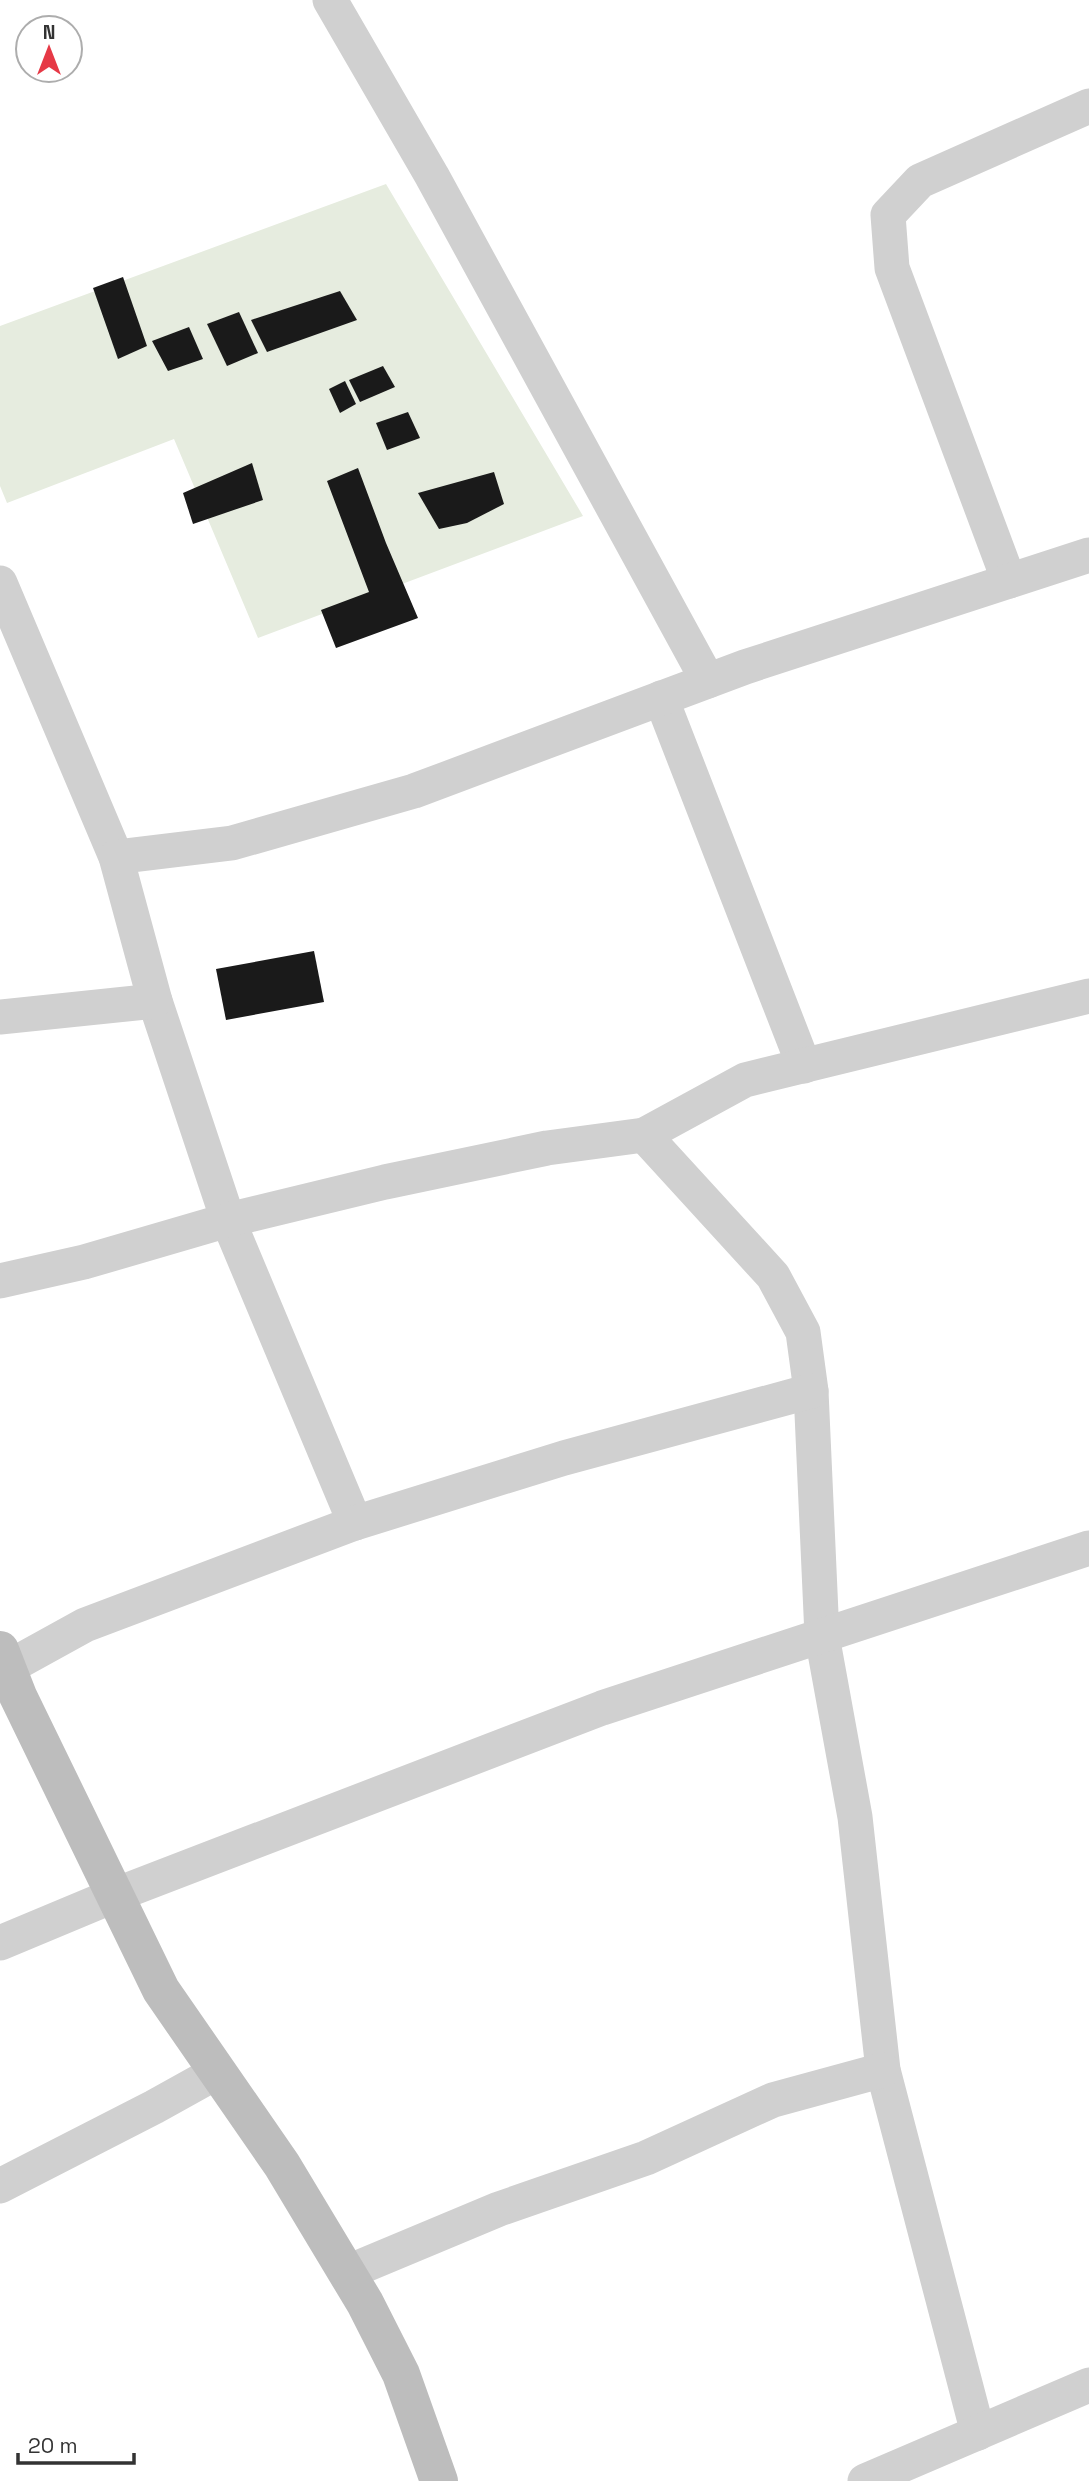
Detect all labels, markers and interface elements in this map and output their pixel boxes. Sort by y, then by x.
north arrow [14,14,84,84]
text: N [43,20,55,45]
scale bar [18,2422,133,2466]
text: 20 m [28,2432,78,2459]

